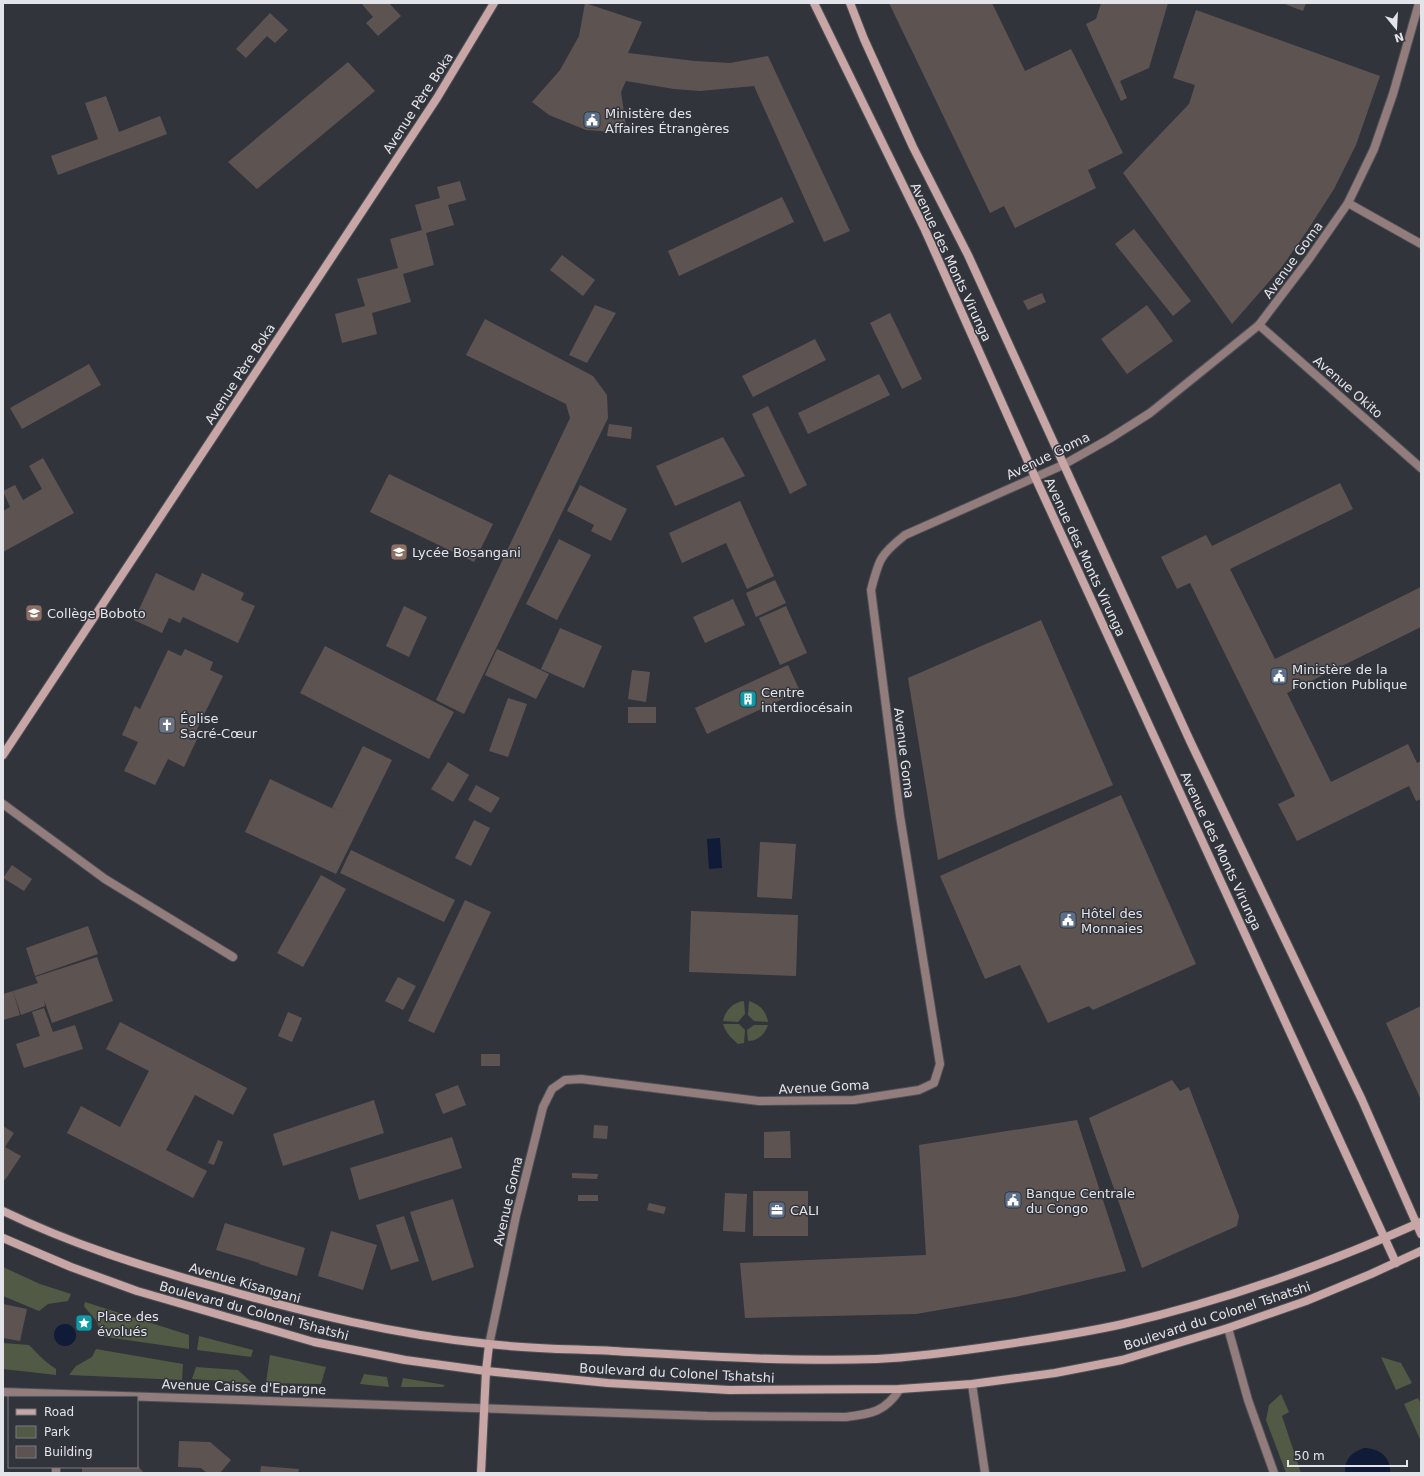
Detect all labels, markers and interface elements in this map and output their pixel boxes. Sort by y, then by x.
north arrow [1376,8,1416,48]
text: N [1393,29,1405,45]
street label: Avenue Père Boka [380,50,456,156]
place label: Ministère des Affaires Étrangères [605,106,730,136]
public building icon: Ministère des Affaires Étrangères [582,110,602,130]
street label: Avenue des Monts Virunga [908,180,994,344]
street label: Avenue Goma [1260,219,1326,301]
street label: Avenue Père Boka [202,321,278,427]
street label: Avenue Okito [1310,353,1386,421]
street label: Avenue Goma [1004,429,1092,483]
street label: Avenue des Monts Virunga [1042,475,1128,639]
school or university icon: Lycée Bosangani [389,542,409,562]
place label: Lycée Bosangani [412,545,521,560]
school or university icon: Collège Boboto [24,603,44,623]
place label: Collège Boboto [47,606,146,621]
place label: Ministère de la Fonction Publique [1292,662,1407,692]
public building icon: Ministère de la Fonction Publique [1269,666,1289,686]
place label: Centre interdiocésain [761,685,853,715]
building icon: Centre interdiocésain [738,689,758,709]
street label: Avenue Goma [891,707,917,799]
place label: Église Sacré-Cœur [180,711,258,741]
church icon: Église Sacré-Cœur [157,715,177,735]
street label: Avenue des Monts Virunga [1178,769,1264,933]
place label: Hôtel des Monnaies [1081,906,1143,936]
public building icon: Hôtel des Monnaies [1058,910,1078,930]
street label: Avenue Goma [778,1077,870,1097]
street label: Avenue Goma [490,1155,526,1247]
place label: Banque Centrale du Congo [1026,1186,1135,1216]
public building icon: Banque Centrale du Congo [1003,1190,1023,1210]
office icon: CALI [767,1200,787,1220]
place label: CALI [790,1203,819,1218]
street label: Avenue Kisangani [187,1260,303,1306]
street label: Boulevard du Colonel Tshatshi [158,1278,350,1344]
street label: Boulevard du Colonel Tshatshi [1122,1279,1312,1353]
place label: Place des évolués [97,1309,159,1339]
place icon: Place des évolués [74,1313,94,1333]
street label: Boulevard du Colonel Tshatshi [579,1360,775,1386]
street label: Avenue Caisse d'Epargne [161,1377,327,1397]
legend [8,1396,138,1468]
text: Road [44,1405,74,1419]
text: Park [44,1425,70,1439]
scale bar [1288,1442,1407,1468]
text: Building [44,1445,93,1459]
text: 50 m [1294,1449,1325,1463]

